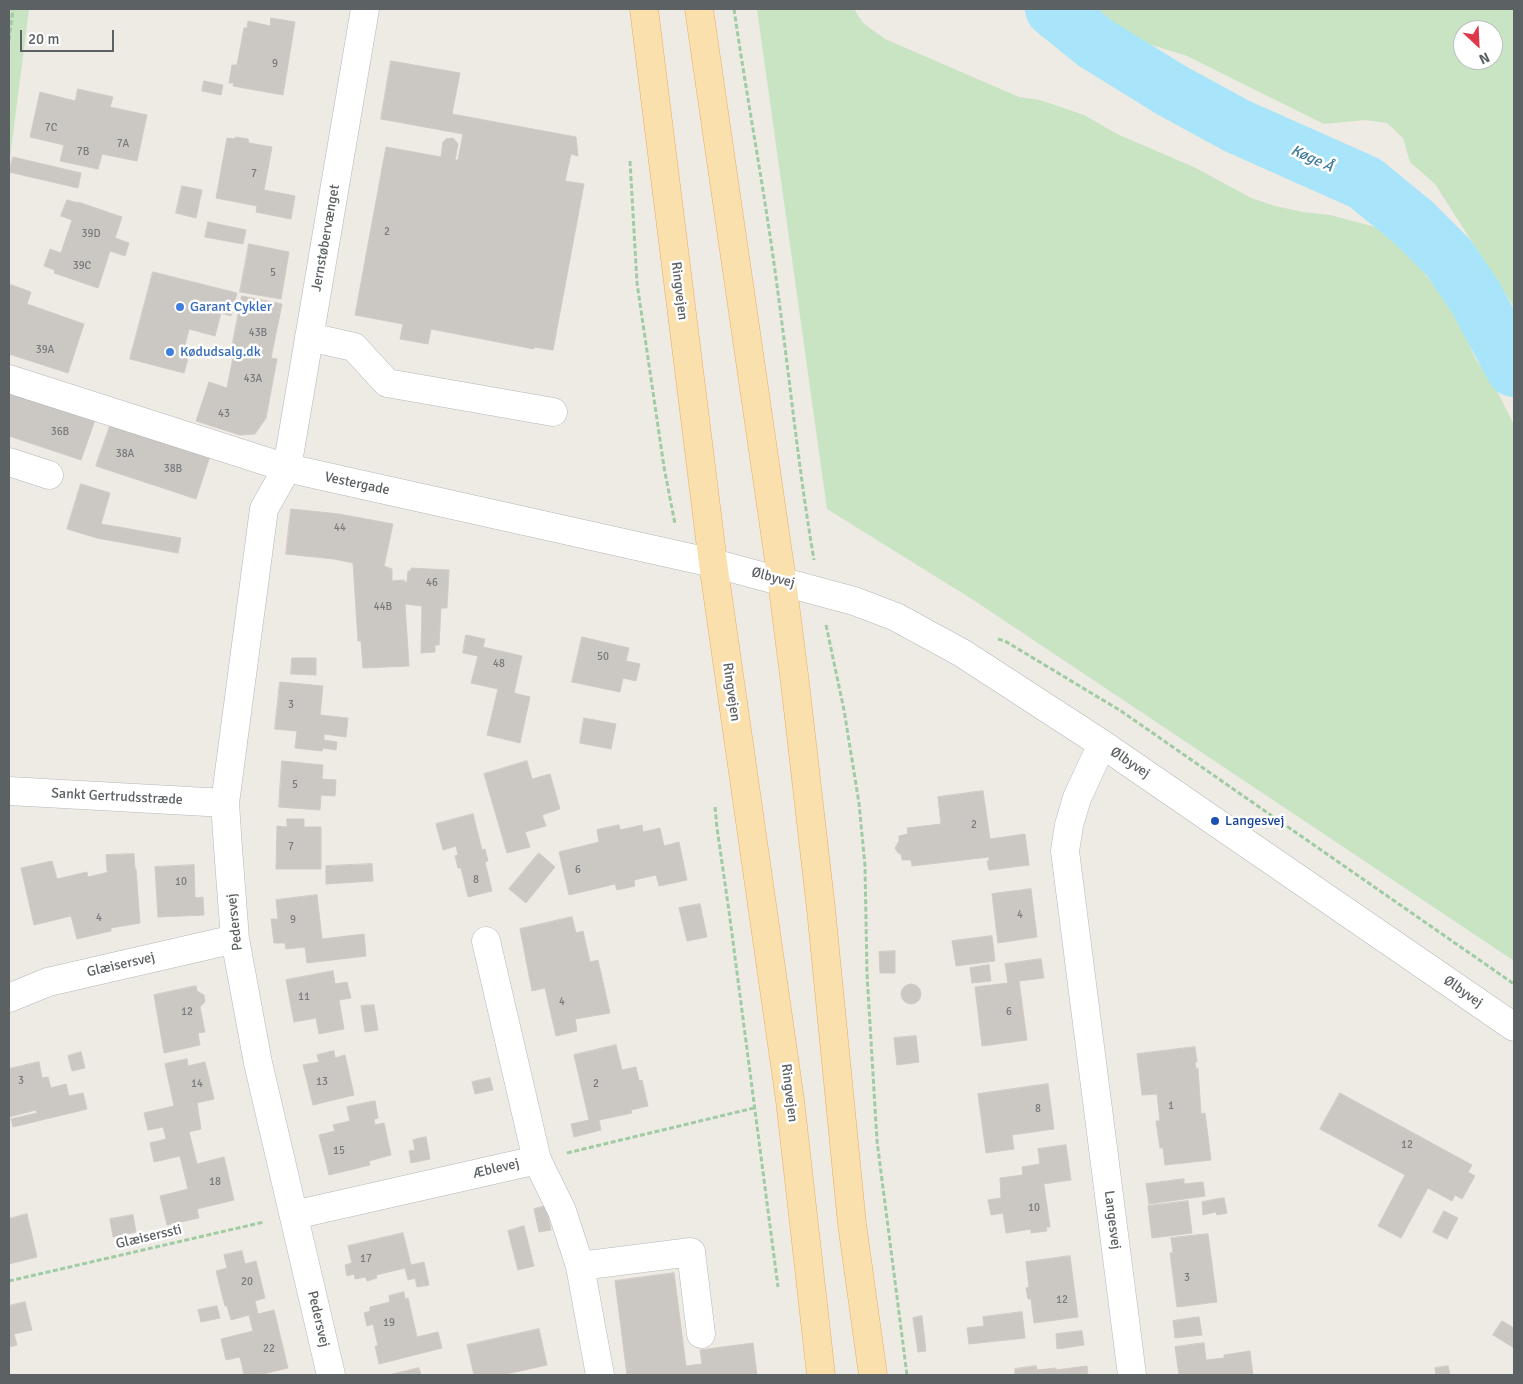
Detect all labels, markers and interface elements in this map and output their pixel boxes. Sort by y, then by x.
scale bar [22,20,116,52]
north arrow [1453,20,1503,70]
text: 20 m [28,30,59,48]
text: N [1476,48,1492,68]
house number: 9 [272,57,278,71]
house number: 7C [45,121,57,135]
house number: 7A [117,137,129,151]
water label: Køge Å [1288,142,1336,176]
house number: 7B [77,145,89,159]
house number: 7 [251,167,257,181]
street label: Jernstøbervænget [308,183,344,293]
house number: 2 [384,225,390,239]
house number: 39D [81,227,101,241]
house number: 39C [73,259,91,273]
street label: Ringvejen [667,261,691,321]
house number: 5 [270,266,276,280]
place label: Garant Cykler [190,299,272,315]
marker: Garant Cykler [174,301,186,313]
house number: 43B [249,326,267,340]
house number: 39A [36,343,54,357]
place label: Kødudsalg.dk [180,344,261,360]
marker: Kødudsalg.dk [164,346,176,358]
house number: 43A [244,372,262,386]
house number: 43 [218,407,230,421]
house number: 36B [51,425,69,439]
house number: 38A [116,447,134,461]
house number: 38B [164,462,182,476]
street label: Vestergade [323,469,391,499]
house number: 44 [334,521,346,535]
street label: Ølbyvej [749,564,797,592]
house number: 46 [426,576,438,590]
house number: 44B [374,600,392,614]
house number: 50 [597,650,609,664]
house number: 48 [493,657,505,671]
street label: Ringvejen [719,662,743,722]
house number: 3 [288,698,294,712]
street label: Ølbyvej [1107,744,1153,782]
house number: 5 [292,778,298,792]
street label: Sankt Gertrudsstræde [51,785,183,809]
place label: Langesvej [1225,813,1285,829]
marker: Langesvej [1209,815,1221,827]
house number: 2 [971,818,977,832]
house number: 7 [288,840,294,854]
house number: 6 [575,863,581,877]
house number: 8 [473,873,479,887]
house number: 10 [175,875,187,889]
street label: Pedersvej [224,893,246,951]
house number: 4 [1017,908,1023,922]
house number: 4 [96,911,102,925]
house number: 9 [290,913,296,927]
street label: Glæisersvej [85,949,157,981]
street label: Ølbyvej [1440,972,1486,1012]
house number: 11 [298,990,310,1004]
house number: 4 [559,995,565,1009]
house number: 12 [181,1005,193,1019]
house number: 6 [1006,1005,1012,1019]
street label: Ringvejen [777,1063,801,1123]
house number: 3 [18,1074,24,1088]
house number: 13 [316,1075,328,1089]
house number: 14 [191,1077,203,1091]
house number: 2 [593,1077,599,1091]
house number: 1 [1168,1099,1174,1113]
house number: 8 [1035,1102,1041,1116]
house number: 12 [1401,1138,1413,1152]
house number: 15 [333,1144,345,1158]
street label: Æblevej [471,1155,521,1183]
house number: 18 [209,1175,221,1189]
street label: Langesvej [1100,1189,1124,1251]
house number: 10 [1028,1201,1040,1215]
street label: Glæiserssti [114,1221,184,1253]
house number: 17 [360,1252,372,1266]
house number: 3 [1184,1271,1190,1285]
house number: 20 [241,1275,253,1289]
street label: Pedersvej [303,1289,333,1349]
house number: 12 [1056,1293,1068,1307]
house number: 19 [383,1316,395,1330]
house number: 22 [263,1342,275,1356]

